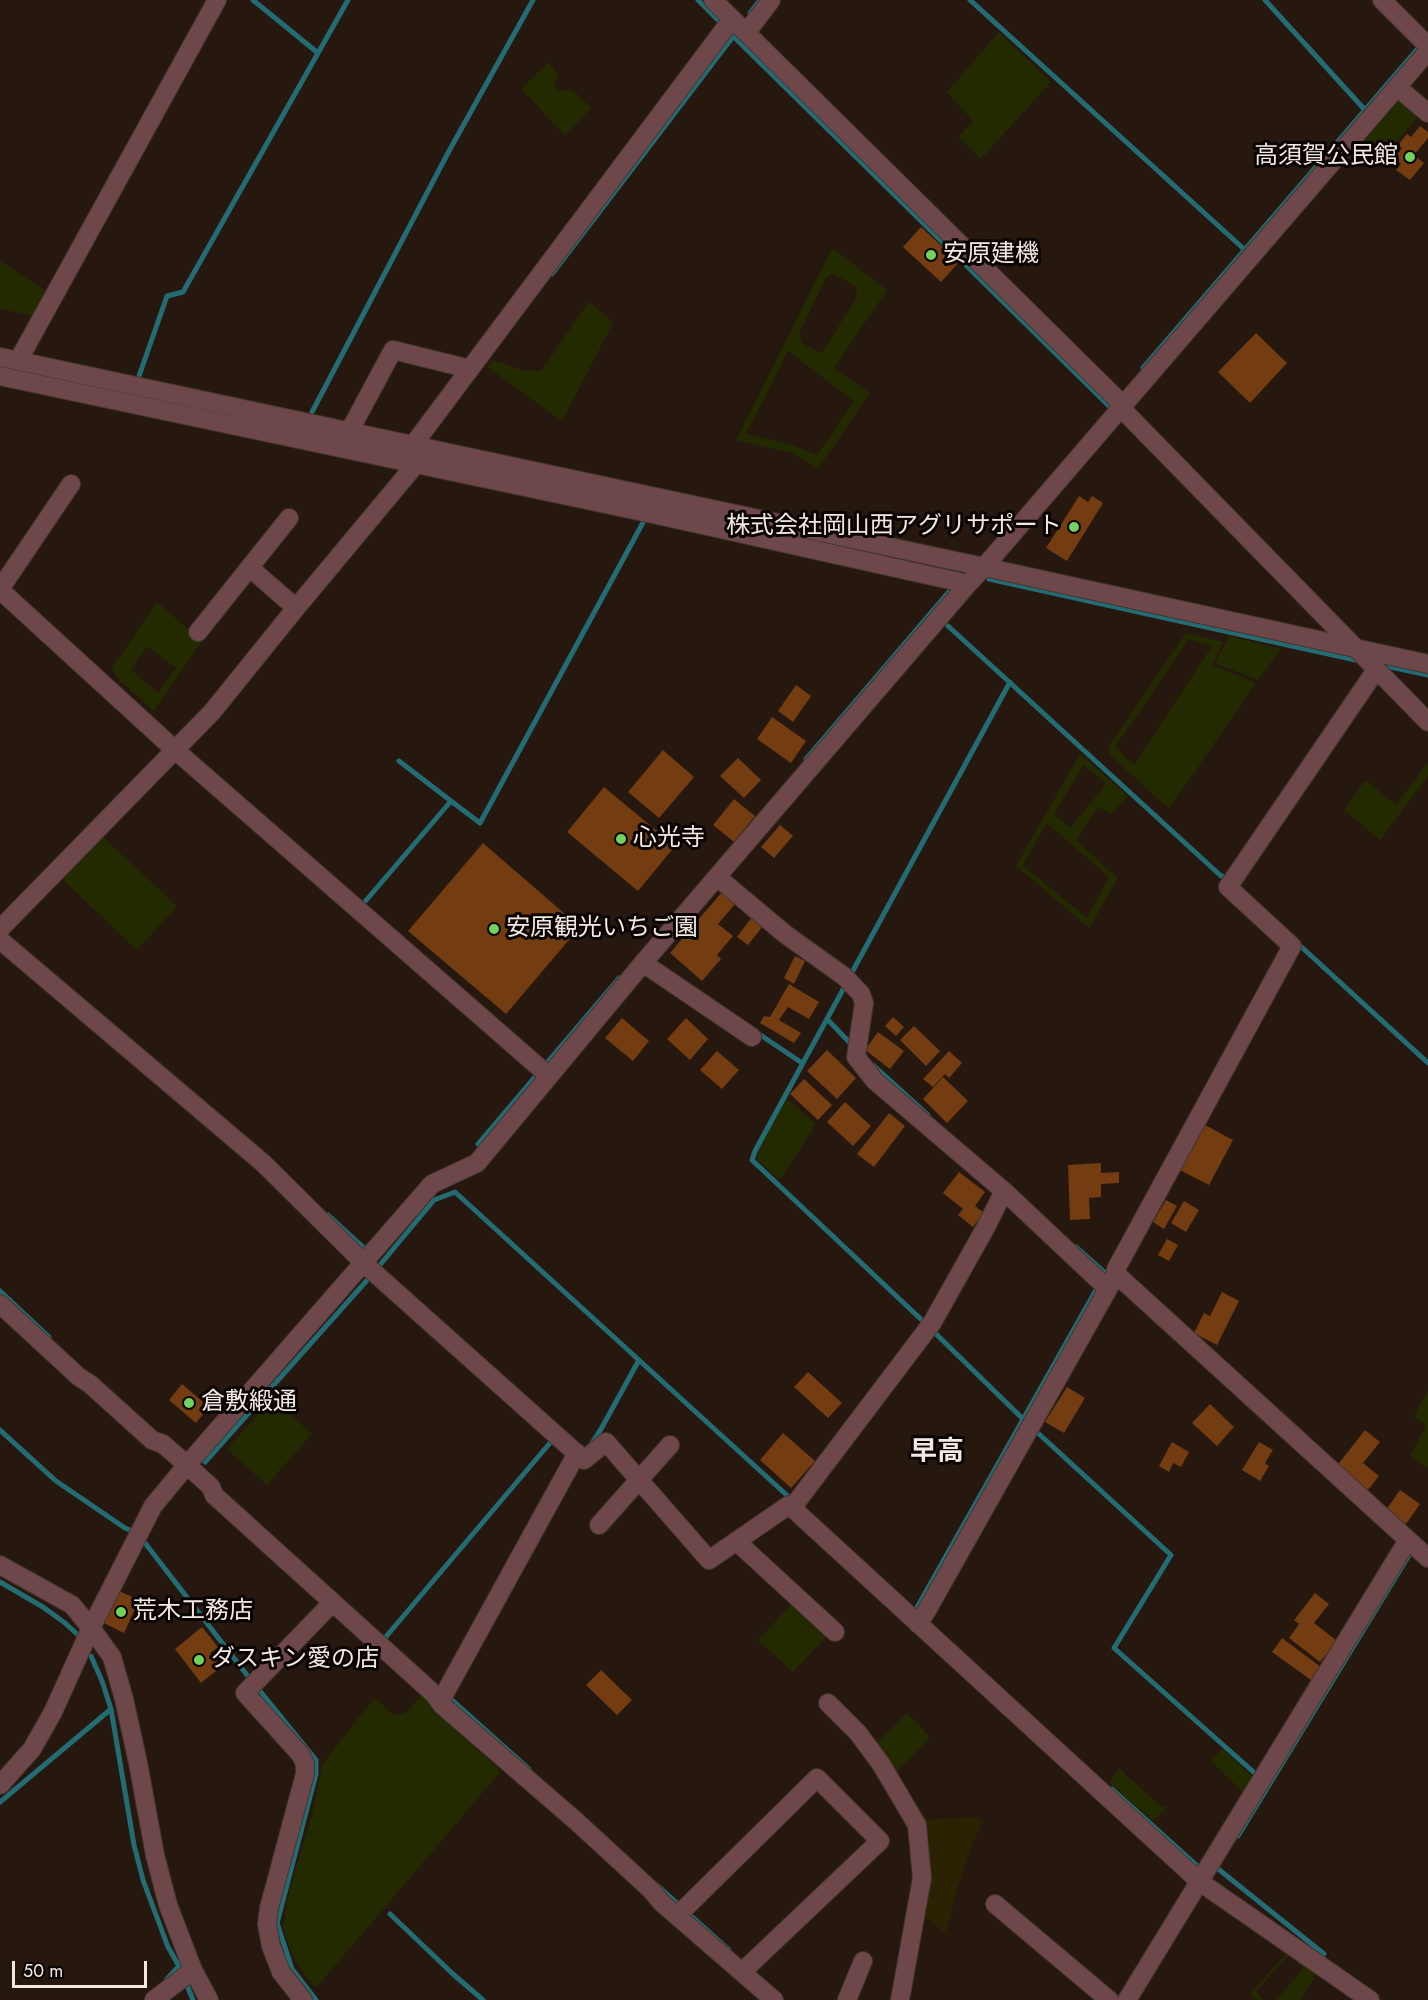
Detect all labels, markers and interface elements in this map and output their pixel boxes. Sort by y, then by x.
place label: 高須賀公民館 [1254,143,1398,171]
marker: 高須賀公民館 [1403,150,1417,164]
place label: 安原建機 [943,241,1039,269]
marker: 安原建機 [924,248,938,262]
place label: 株式会社岡山西アグリサポート [726,513,1062,541]
marker: 株式会社岡山西アグリサポート [1067,520,1081,534]
place label: 心光寺 [633,825,705,853]
marker: 心光寺 [614,832,628,846]
place label: 安原観光いちご園 [506,915,698,943]
marker: 安原観光いちご園 [487,922,501,936]
place label: 倉敷緞通 [201,1389,297,1417]
marker: 倉敷緞通 [182,1396,196,1410]
district label: 早高 [910,1437,964,1469]
place label: 荒木工務店 [133,1598,253,1626]
marker: 荒木工務店 [114,1605,128,1619]
place label: ダスキン愛の店 [211,1646,379,1674]
marker: ダスキン愛の店 [192,1653,206,1667]
scale bar [15,1949,150,1987]
text: 50 m [23,1958,63,1984]

